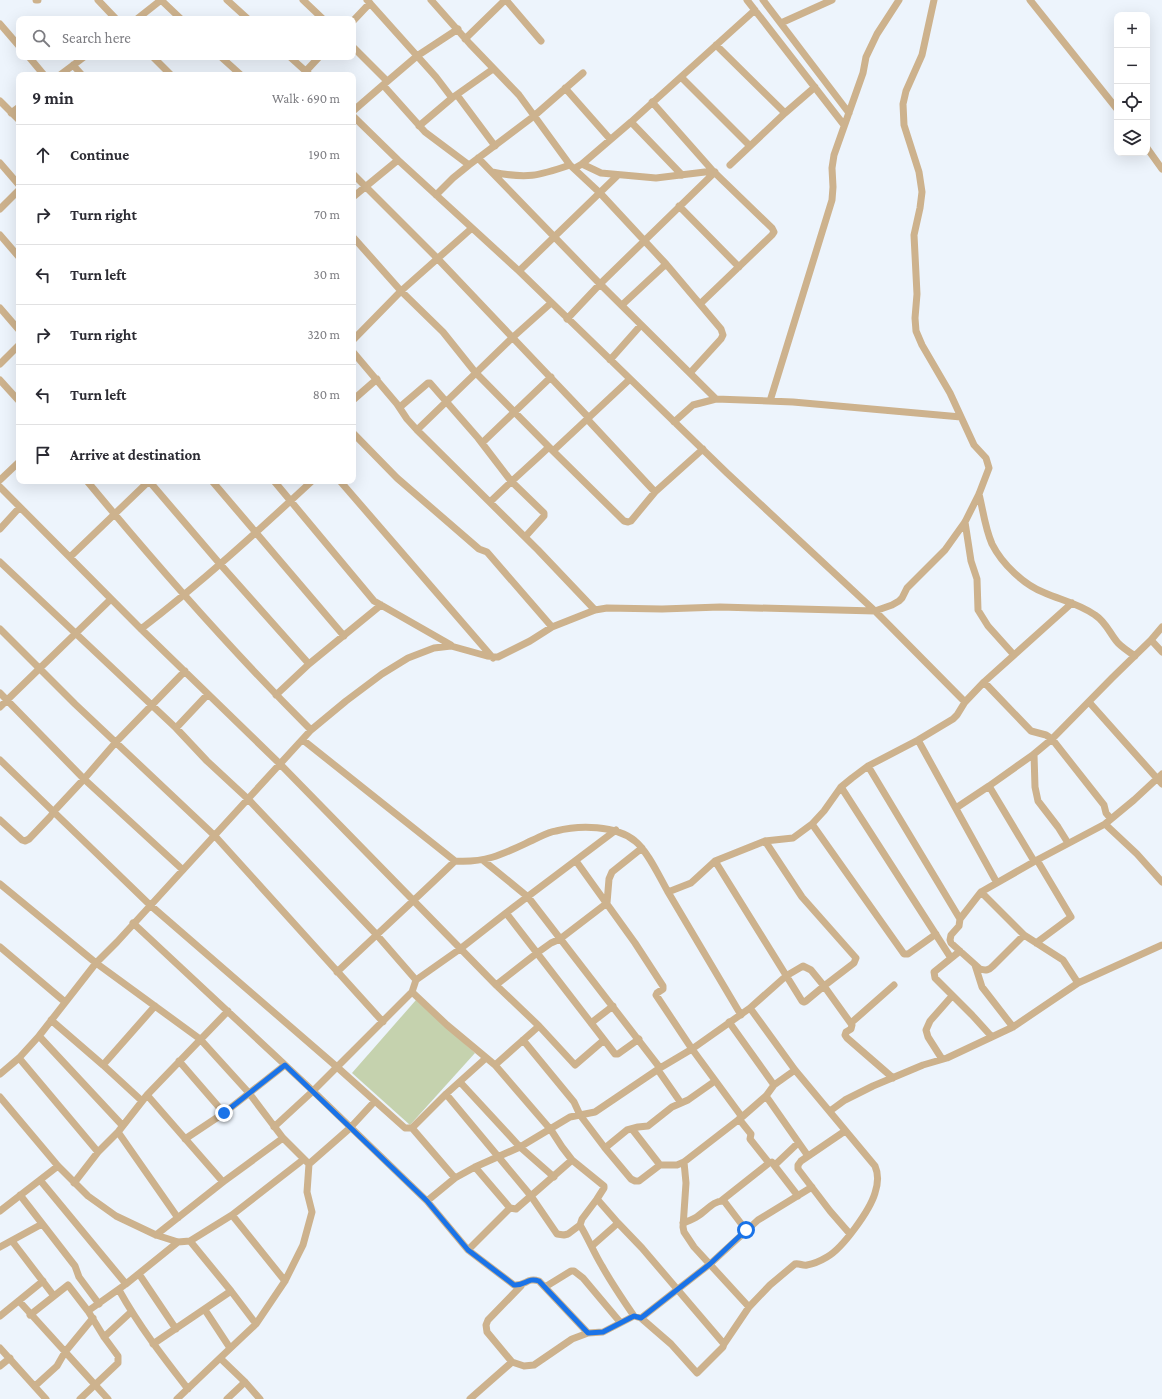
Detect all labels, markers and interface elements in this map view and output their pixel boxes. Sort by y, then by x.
map controls [1114,12,1150,156]
button: + [1114,12,1150,48]
search box [16,16,356,60]
icon: search [30,27,52,49]
text: Search here [62,30,131,46]
button: − [1114,48,1150,84]
button: locate [1114,84,1150,120]
text: 9 min [32,89,74,108]
text: Walk · 690 m [272,91,340,106]
button: layers [1114,120,1150,156]
icon: ahead [32,144,54,166]
text: Continue [70,147,129,163]
text: 190 m [309,147,340,162]
icon: right [32,204,54,226]
text: Turn right [70,207,137,223]
text: 70 m [314,207,340,222]
icon: left [32,264,54,286]
text: Turn left [70,267,126,283]
text: 30 m [314,267,340,282]
icon: right [32,324,54,346]
text: Turn right [70,327,137,343]
text: 320 m [307,327,340,342]
icon: left [32,384,54,406]
text: Turn left [70,387,126,403]
text: 80 m [313,387,340,402]
icon: arrive [32,444,54,466]
text: Arrive at destination [70,447,201,463]
route end [215,1104,233,1122]
route start [737,1221,755,1239]

